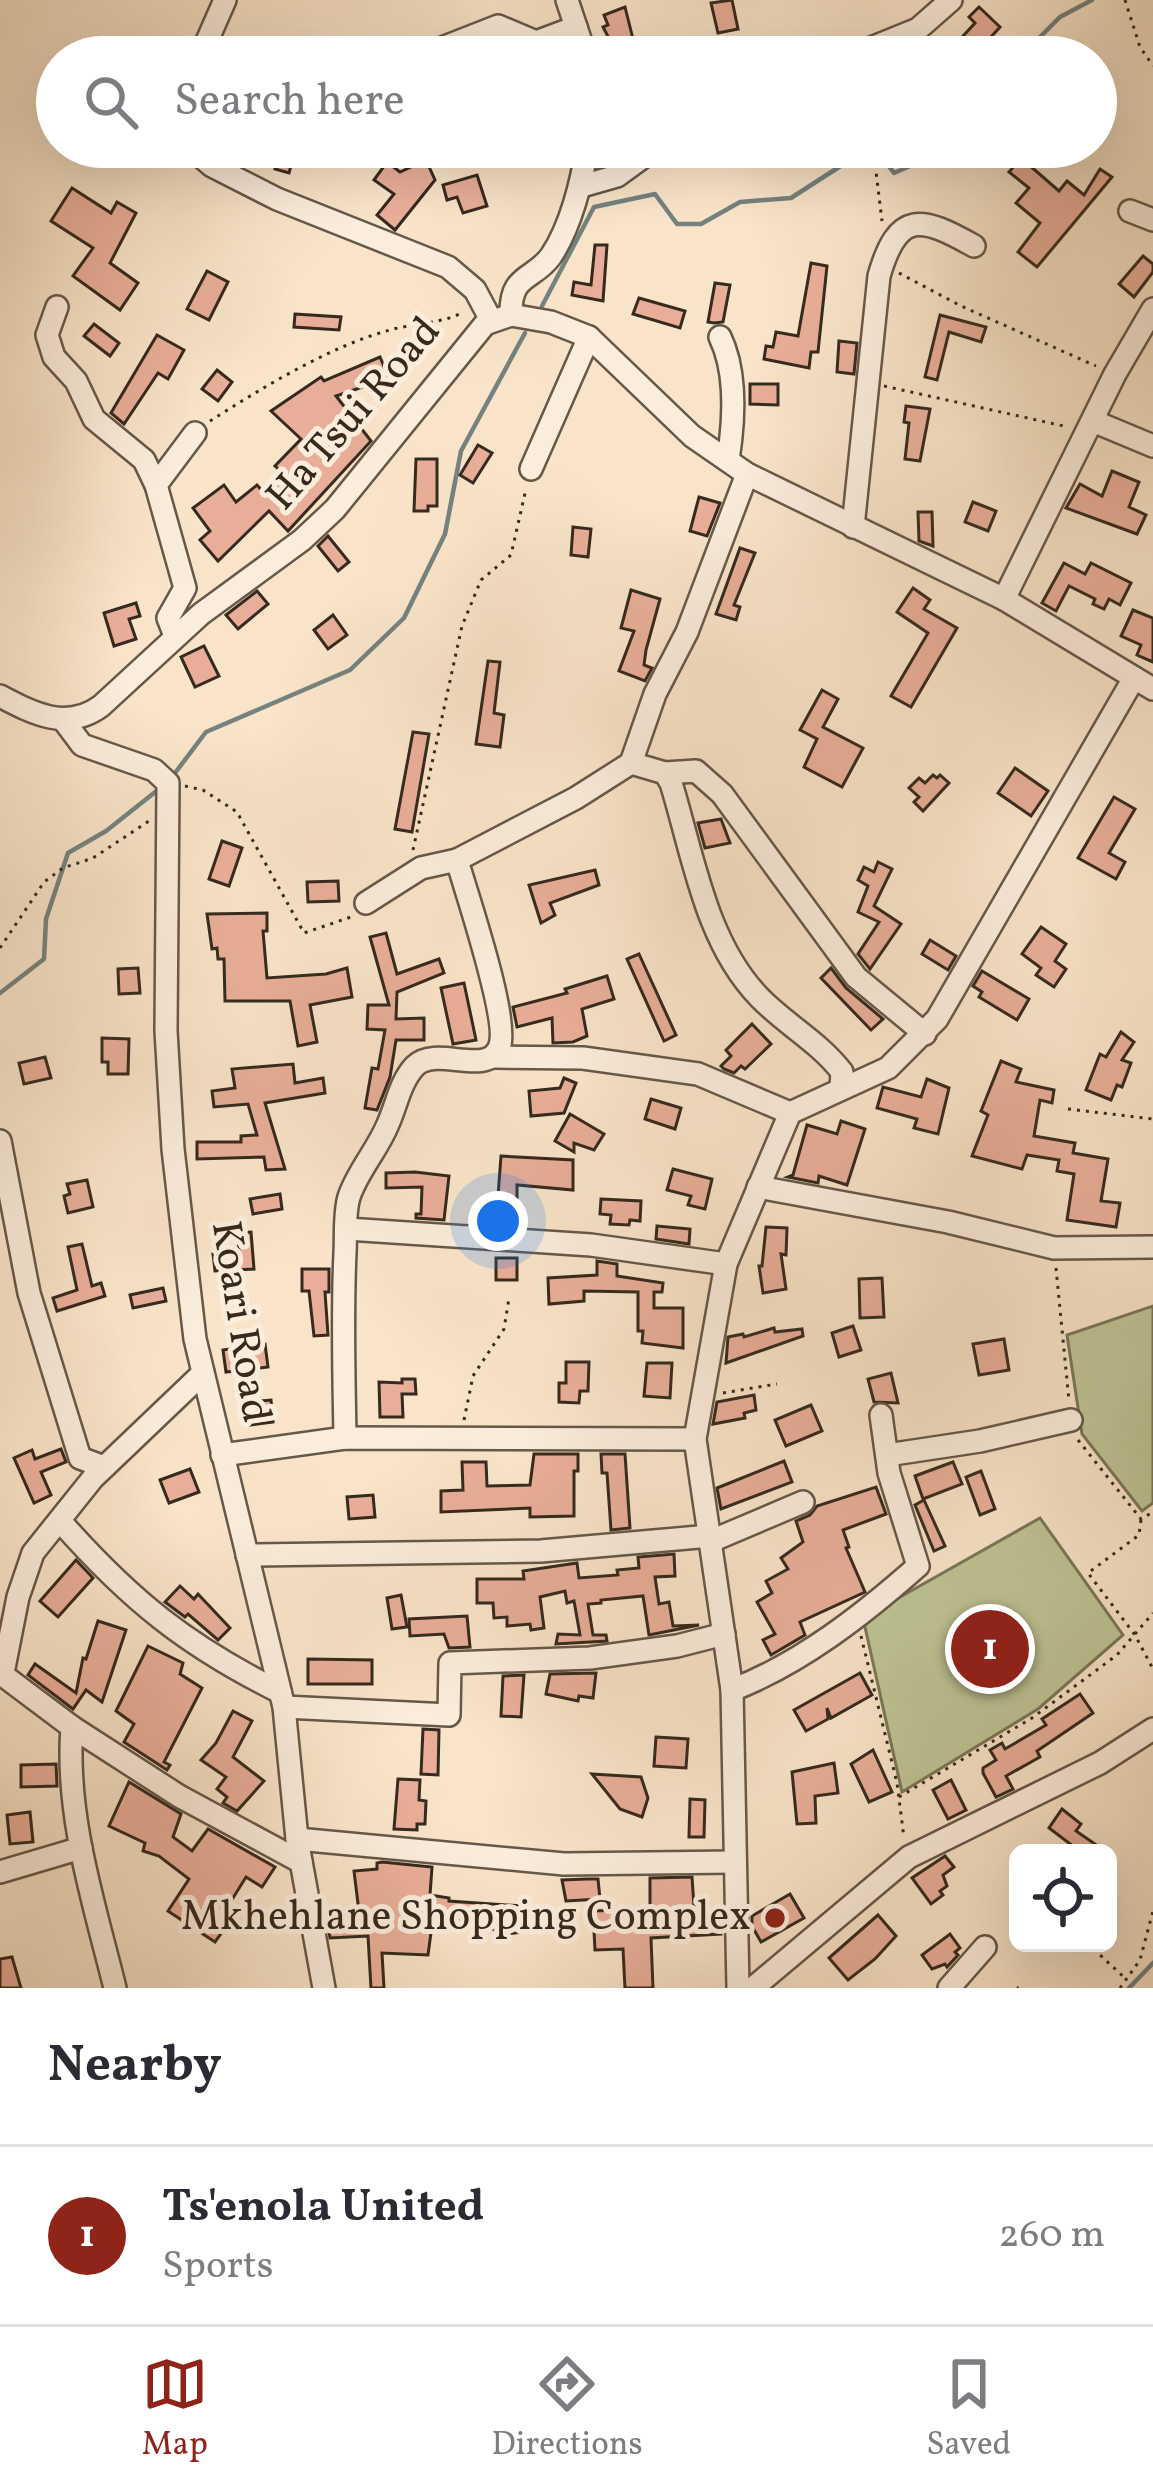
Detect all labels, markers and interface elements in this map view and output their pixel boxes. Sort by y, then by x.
search box [36,36,1117,168]
icon: search [78,69,144,135]
text: Search here [174,71,405,134]
street label: Ha Tsui Road [254,305,456,525]
your location [468,1191,528,1251]
street label: Koari Road [194,1217,284,1427]
pin: 1 [951,1604,1029,1694]
map controls [1009,1844,1117,1952]
button: locate [1009,1844,1117,1952]
place label: Mkhehlane Shopping Complex [181,1889,751,1948]
marker: Mkhehlane Shopping Complex [762,1905,788,1931]
text: Nearby [48,2031,222,2102]
text: Ts'enola United [162,2177,484,2240]
text: 1 [79,2209,95,2263]
text: 260 m [999,2209,1105,2263]
text: Sports [162,2240,273,2294]
tab: Map [142,2351,208,2469]
tab: Directions [491,2351,643,2469]
tab: Saved [926,2351,1011,2469]

